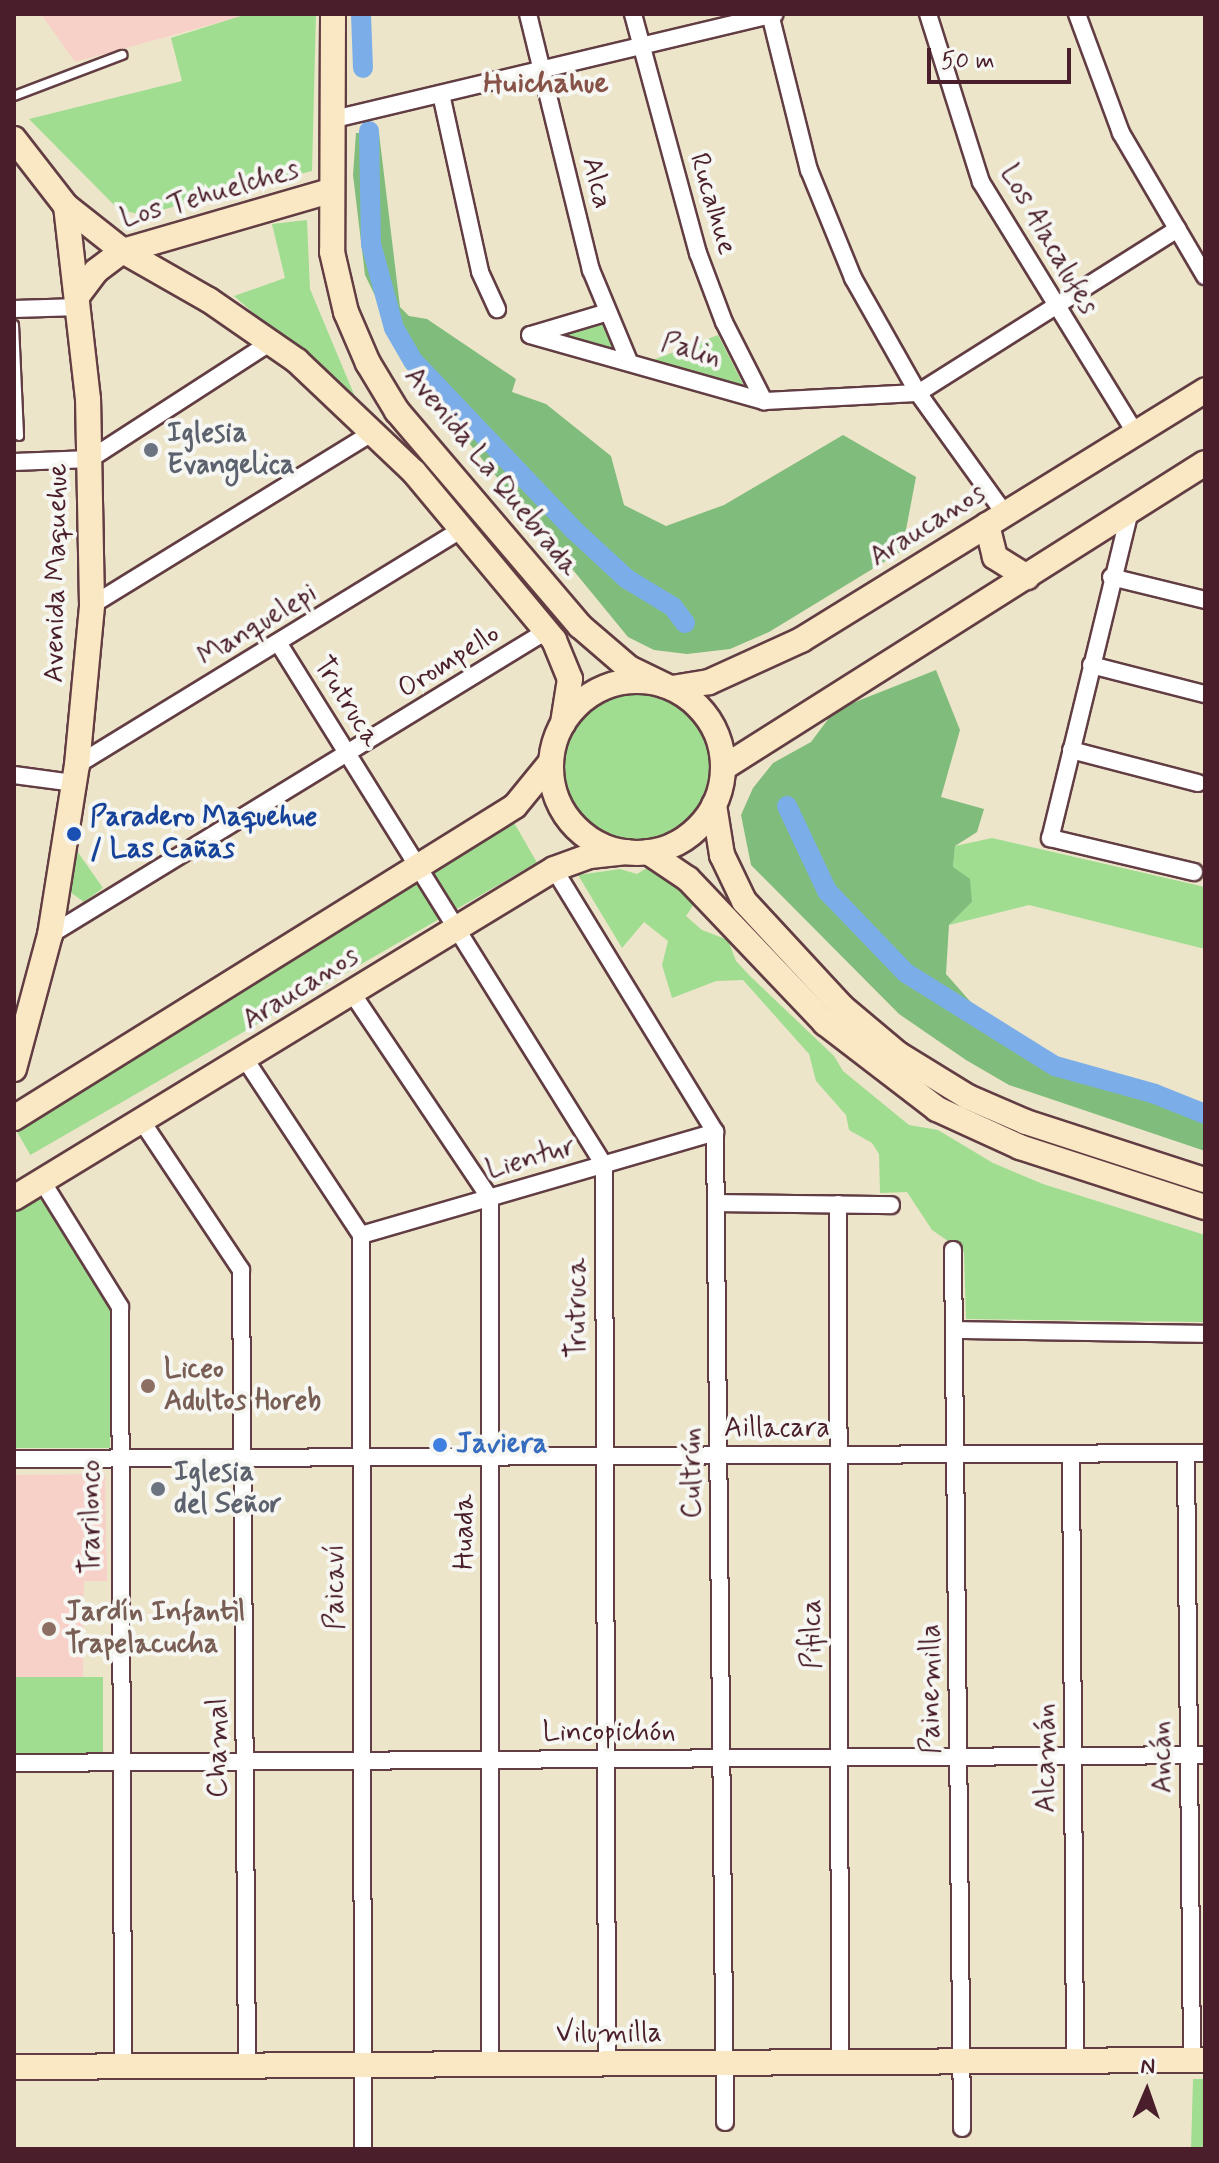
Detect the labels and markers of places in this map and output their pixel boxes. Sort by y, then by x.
place label: Iglesia Evangelica [167,417,295,483]
marker: Iglesia Evangelica [142,441,160,459]
place label: Paradero Maquehue / Las Cañas [90,801,317,867]
marker: Paradero Maquehue / Las Cañas [65,825,83,843]
place label: Liceo Adultos Horeb [164,1353,324,1419]
marker: Liceo Adultos Horeb [139,1377,157,1395]
place label: Javiera [456,1428,547,1462]
marker: Javiera [431,1436,449,1454]
place label: Iglesia del Señor [174,1456,283,1522]
marker: Iglesia del Señor [149,1480,167,1498]
place label: Jardín Infantil Trapelacucha [65,1596,252,1662]
marker: Jardín Infantil Trapelacucha [40,1620,58,1638]

